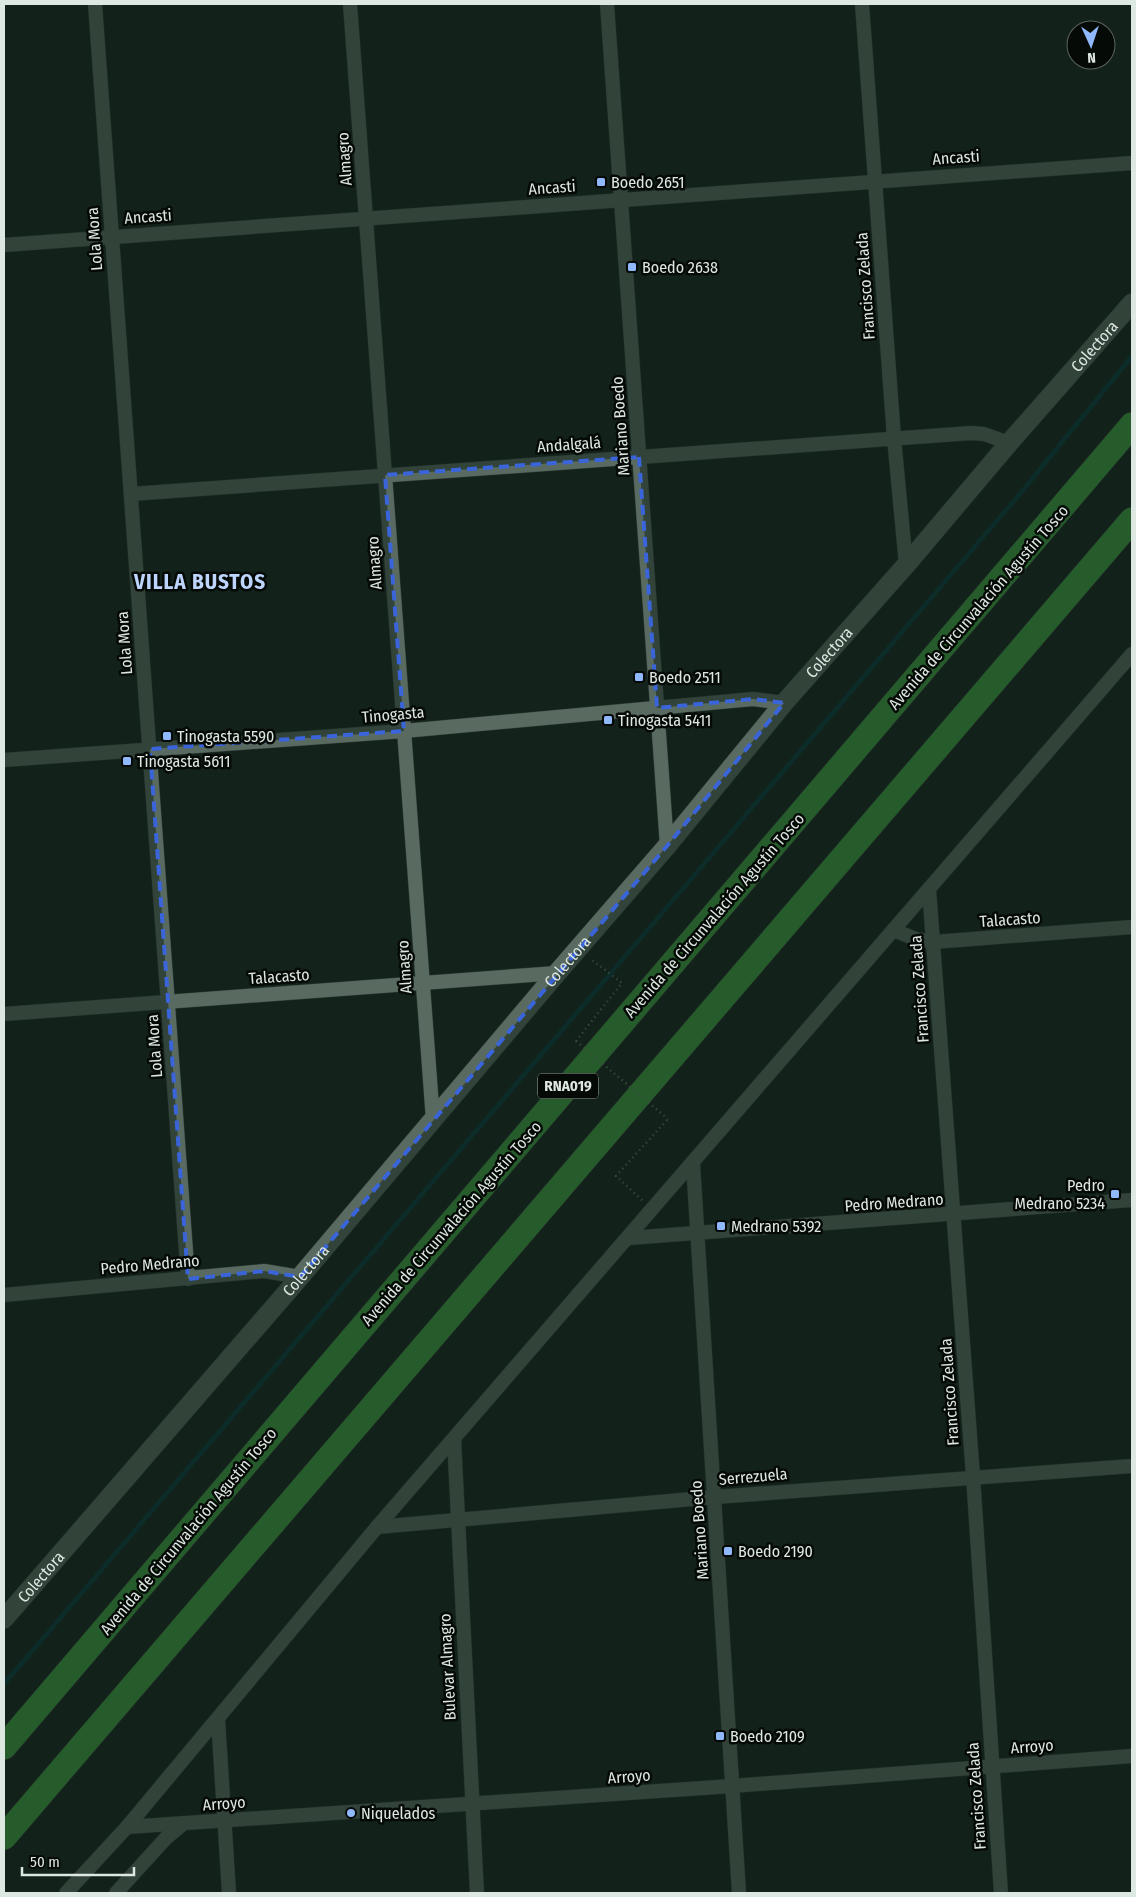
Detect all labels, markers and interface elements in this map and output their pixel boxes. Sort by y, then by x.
north arrow [1066,20,1116,70]
text: N [1087,49,1096,66]
street label: Almagro [333,132,356,186]
street label: Ancasti [932,146,980,169]
place label: Boedo 2651 [611,173,685,192]
street label: Ancasti [528,176,576,199]
marker: Boedo 2651 [595,176,607,188]
street label: Ancasti [124,205,172,228]
street label: Lola Mora [83,206,106,271]
street label: Francisco Zelada [852,231,879,340]
place label: Boedo 2638 [642,258,718,277]
marker: Boedo 2638 [626,261,638,273]
street label: Colectora [1067,317,1122,376]
street label: Mariano Boedo [608,376,633,476]
street label: Andalgalá [536,433,602,456]
street label: Avenida de Circunvalación Agustín Tosco [885,501,1072,713]
street label: Almagro [363,536,386,590]
district label: VILLA BUSTOS [133,569,266,595]
street label: Lola Mora [113,610,136,675]
street label: Colectora [802,623,857,682]
place label: Boedo 2511 [649,668,721,687]
marker: Boedo 2511 [633,671,645,683]
street label: Tinogasta [361,702,425,727]
place label: Tinogasta 5411 [618,711,711,730]
marker: Tinogasta 5411 [602,714,614,726]
place label: Tinogasta 5590 [177,727,274,746]
marker: Tinogasta 5590 [161,730,173,742]
place label: Tinogasta 5611 [137,752,231,771]
marker: Tinogasta 5611 [121,755,133,767]
street label: Avenida de Circunvalación Agustín Tosco [621,809,808,1021]
street label: Talacasto [979,908,1041,931]
street label: Colectora [540,932,595,991]
street label: Francisco Zelada [906,934,933,1043]
street label: Almagro [393,940,416,994]
street label: Talacasto [248,965,310,988]
street label: Lola Mora [143,1013,166,1078]
road number: RNA019 [538,1074,598,1098]
street label: Avenida de Circunvalación Agustín Tosco [358,1117,545,1329]
place label: Pedro Medrano 5234 [1015,1176,1105,1213]
marker: Pedro Medrano 5234 [1109,1188,1121,1200]
street label: Pedro Medrano [844,1190,944,1215]
place label: Medrano 5392 [731,1217,821,1236]
marker: Medrano 5392 [715,1220,727,1232]
street label: Colectora [279,1241,333,1300]
street label: Pedro Medrano [100,1251,200,1278]
street label: Francisco Zelada [936,1337,963,1446]
street label: Avenida de Circunvalación Agustín Tosco [96,1424,281,1639]
street label: Serrezuela [718,1464,788,1489]
street label: Mariano Boedo [687,1480,712,1580]
place label: Boedo 2190 [738,1542,813,1561]
marker: Boedo 2190 [722,1545,734,1557]
street label: Colectora [14,1547,68,1606]
street label: Bulevar Almagro [435,1613,460,1721]
place label: Boedo 2109 [730,1727,805,1746]
marker: Boedo 2109 [714,1730,726,1742]
street label: Arroyo [1010,1736,1054,1757]
street label: Francisco Zelada [963,1741,990,1850]
street label: Arroyo [607,1766,651,1787]
street label: Arroyo [202,1793,246,1814]
place label: Niquelados [361,1804,436,1823]
marker: Niquelados [345,1807,357,1819]
scale bar [22,1844,135,1876]
text: 50 m [30,1853,60,1871]

